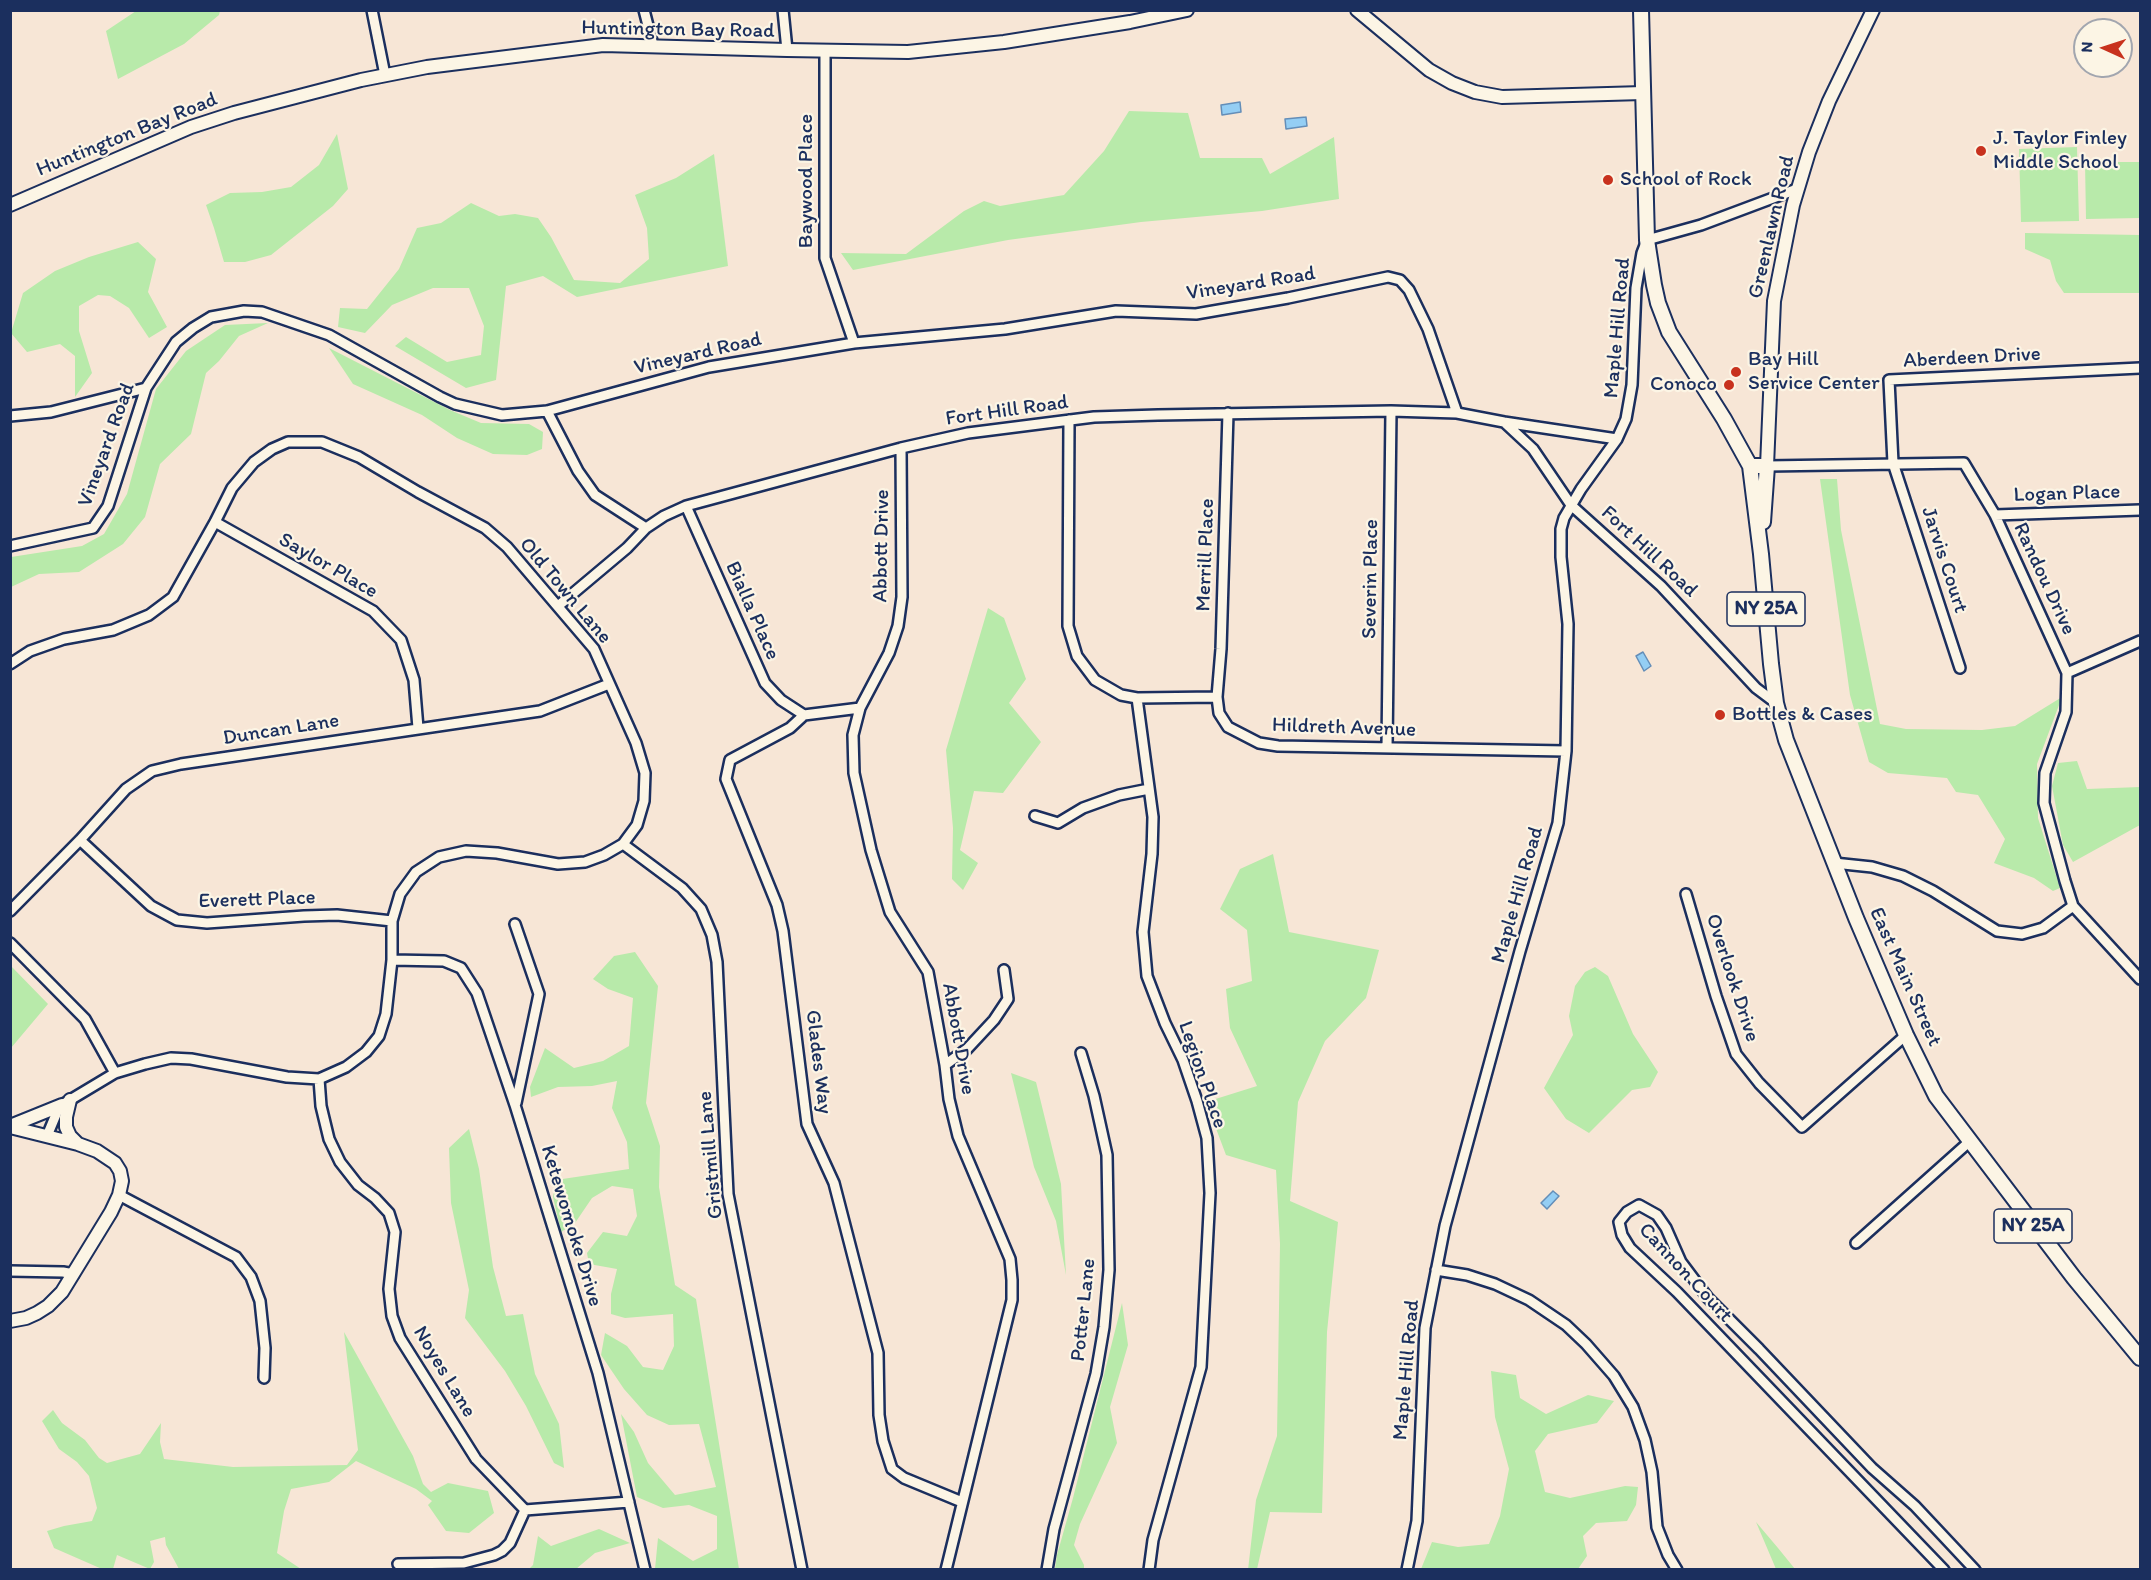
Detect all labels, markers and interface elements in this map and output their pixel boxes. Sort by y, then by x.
street label: Huntington Bay Road [581,16,775,44]
north arrow [2073,18,2133,78]
text: N [2077,41,2096,53]
street label: Huntington Bay Road [33,87,221,183]
street label: Baywood Place [794,114,820,248]
place label: J. Taylor Finley Middle School [1993,126,2127,176]
marker: J. Taylor Finley Middle School [1974,144,1988,158]
street label: Greenlawn Road [1743,153,1801,301]
place label: School of Rock [1620,167,1752,193]
marker: School of Rock [1601,173,1615,187]
street label: Maple Hill Road [1599,257,1637,399]
street label: Vineyard Road [1185,261,1317,307]
street label: Vineyard Road [632,327,764,381]
street label: Aberdeen Drive [1903,342,2041,374]
place label: Bay Hill Service Center [1748,347,1880,397]
marker: Bay Hill Service Center [1729,365,1743,379]
place label: Conoco [1650,372,1717,398]
marker: Conoco [1722,378,1736,392]
street label: Vineyard Road [73,380,141,510]
street label: Fort Hill Road [944,390,1070,432]
street label: Logan Place [2013,480,2121,508]
street label: Abbott Drive [868,489,896,603]
street label: Merrill Place [1191,498,1221,612]
street label: Fort Hill Road [1595,501,1703,603]
street label: Jarvis Court [1915,504,1973,616]
street label: Severin Place [1357,519,1385,639]
street label: Randou Drive [2007,519,2081,639]
street label: Saylor Place [274,527,382,605]
street label: Old Town Lane [513,533,617,649]
street label: Bialla Place [719,558,785,664]
road number: NY 25A [1727,592,1805,626]
place label: Bottles & Cases [1732,702,1873,728]
street label: Duncan Lane [221,708,341,752]
marker: Bottles & Cases [1713,708,1727,722]
street label: Hildreth Avenue [1271,713,1417,743]
street label: Maple Hill Road [1486,824,1550,966]
street label: Everett Place [198,885,316,915]
street label: East Main Street [1863,904,1947,1050]
street label: Overlook Drive [1699,911,1765,1045]
street label: Abbott Drive [936,981,980,1097]
street label: Glades Way [799,1009,837,1115]
street label: Legion Place [1172,1018,1232,1132]
street label: Gristmill Lane [693,1090,729,1220]
street label: Ketewomoke Drive [534,1142,608,1310]
road number: NY 25A [1994,1209,2072,1243]
street label: Cannon Court [1633,1218,1737,1328]
street label: Potter Lane [1066,1257,1102,1363]
street label: Maple Hill Road [1388,1299,1426,1441]
street label: Noyes Lane [407,1322,481,1422]

